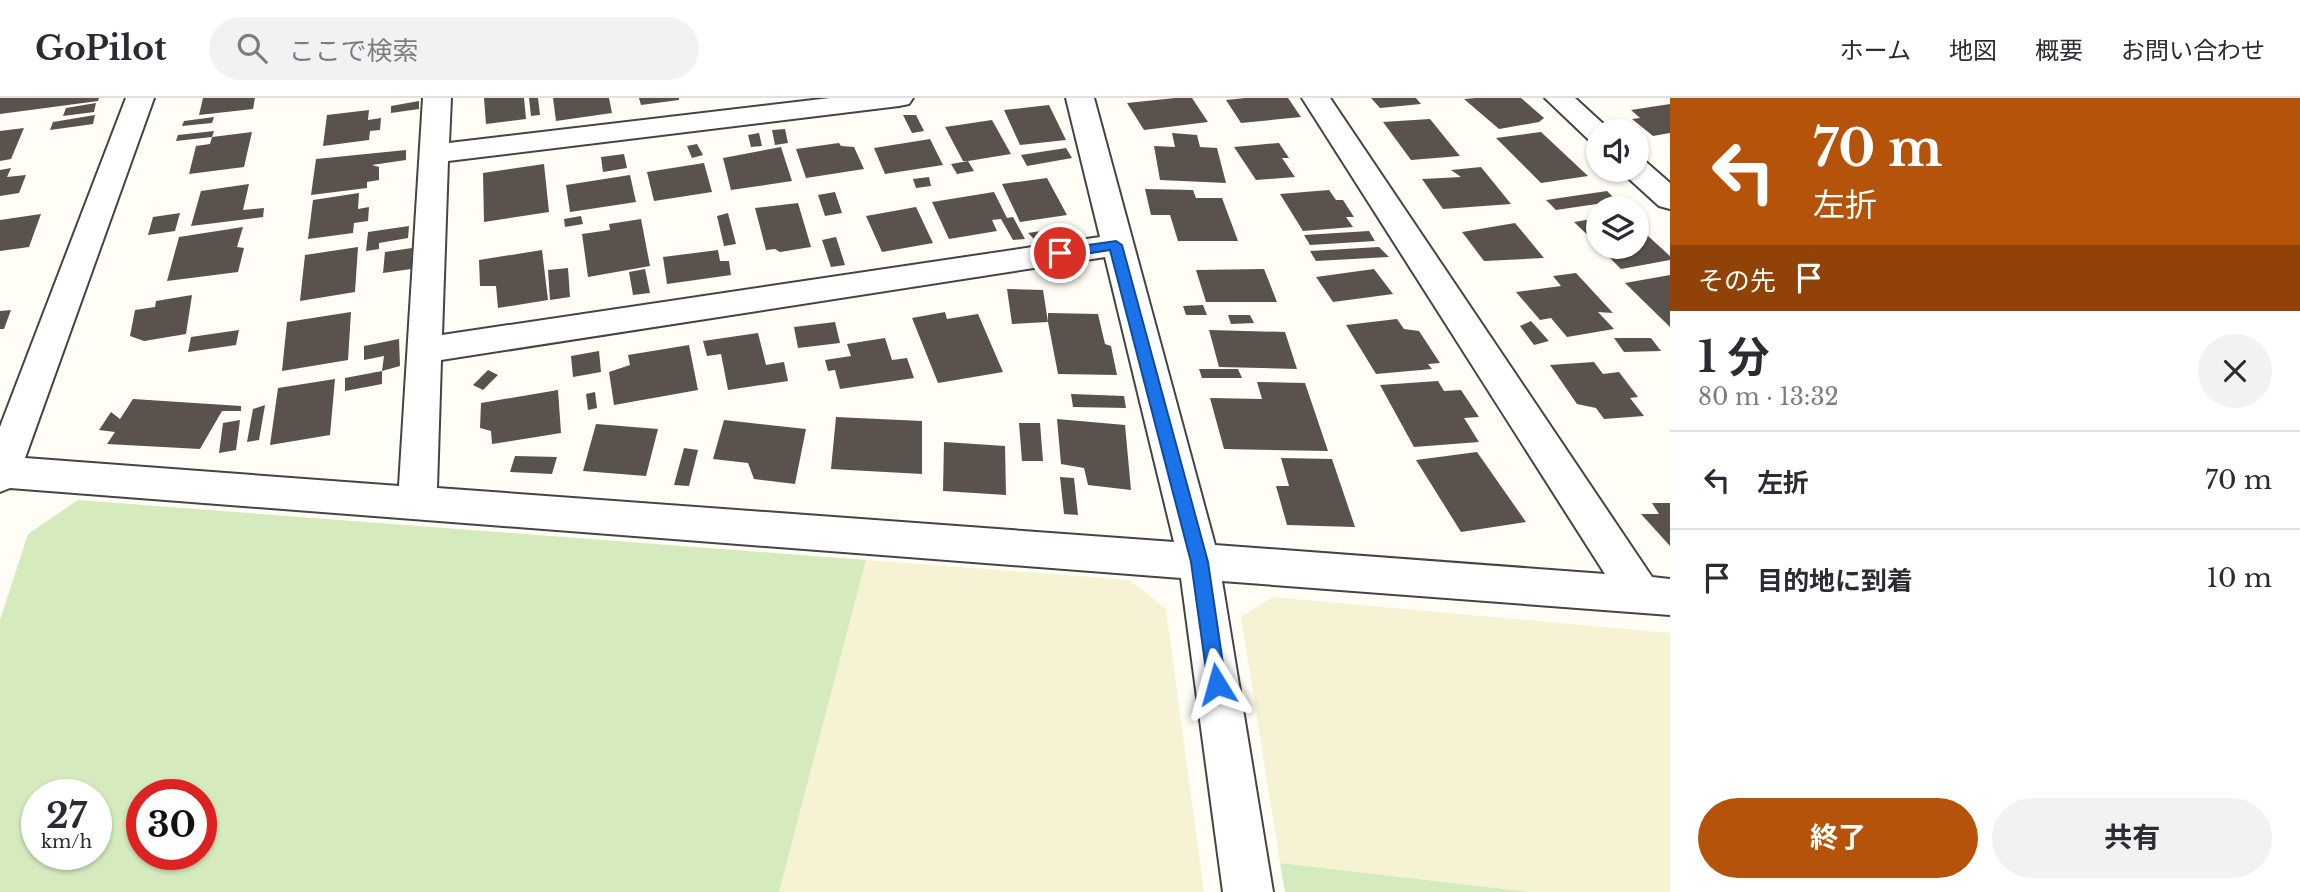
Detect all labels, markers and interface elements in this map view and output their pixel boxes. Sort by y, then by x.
search box [209,17,699,80]
text: GoPilot [35,28,167,69]
icon: search [233,29,271,67]
text: ここで検索 [289,35,419,67]
text: ホーム [1840,36,1911,65]
text: 地図 [1949,36,1997,65]
text: 概要 [2035,36,2083,65]
text: お問い合わせ [2121,36,2265,65]
text: 70 m [1813,118,1943,179]
map controls [1586,119,1649,259]
button: sound [1586,119,1649,182]
icon: left [1698,126,1789,217]
text: 左折 [1813,185,1877,225]
button: layers [1586,196,1649,259]
pin [1030,223,1090,283]
icon: arrive [1041,234,1079,272]
icon: arrive [1790,259,1828,297]
text: その先 [1698,265,1776,297]
text: 1 分 [1698,331,1769,383]
button: close [2198,334,2272,408]
text: 80 m · 13:32 [1698,383,1839,411]
icon: left [1698,461,1736,499]
text: 70 m [2205,464,2272,496]
text: 左折 [1757,467,1809,499]
icon: arrive [1698,559,1736,597]
text: 10 m [2206,562,2272,594]
text: 目的地に到着 [1757,565,1913,597]
position arrow [1180,647,1254,721]
speed limit sign: 30 [126,779,217,870]
text: 27 [46,794,87,837]
button: 終了 [1698,798,1978,878]
button: 共有 [1992,798,2272,878]
text: km/h [41,831,92,853]

